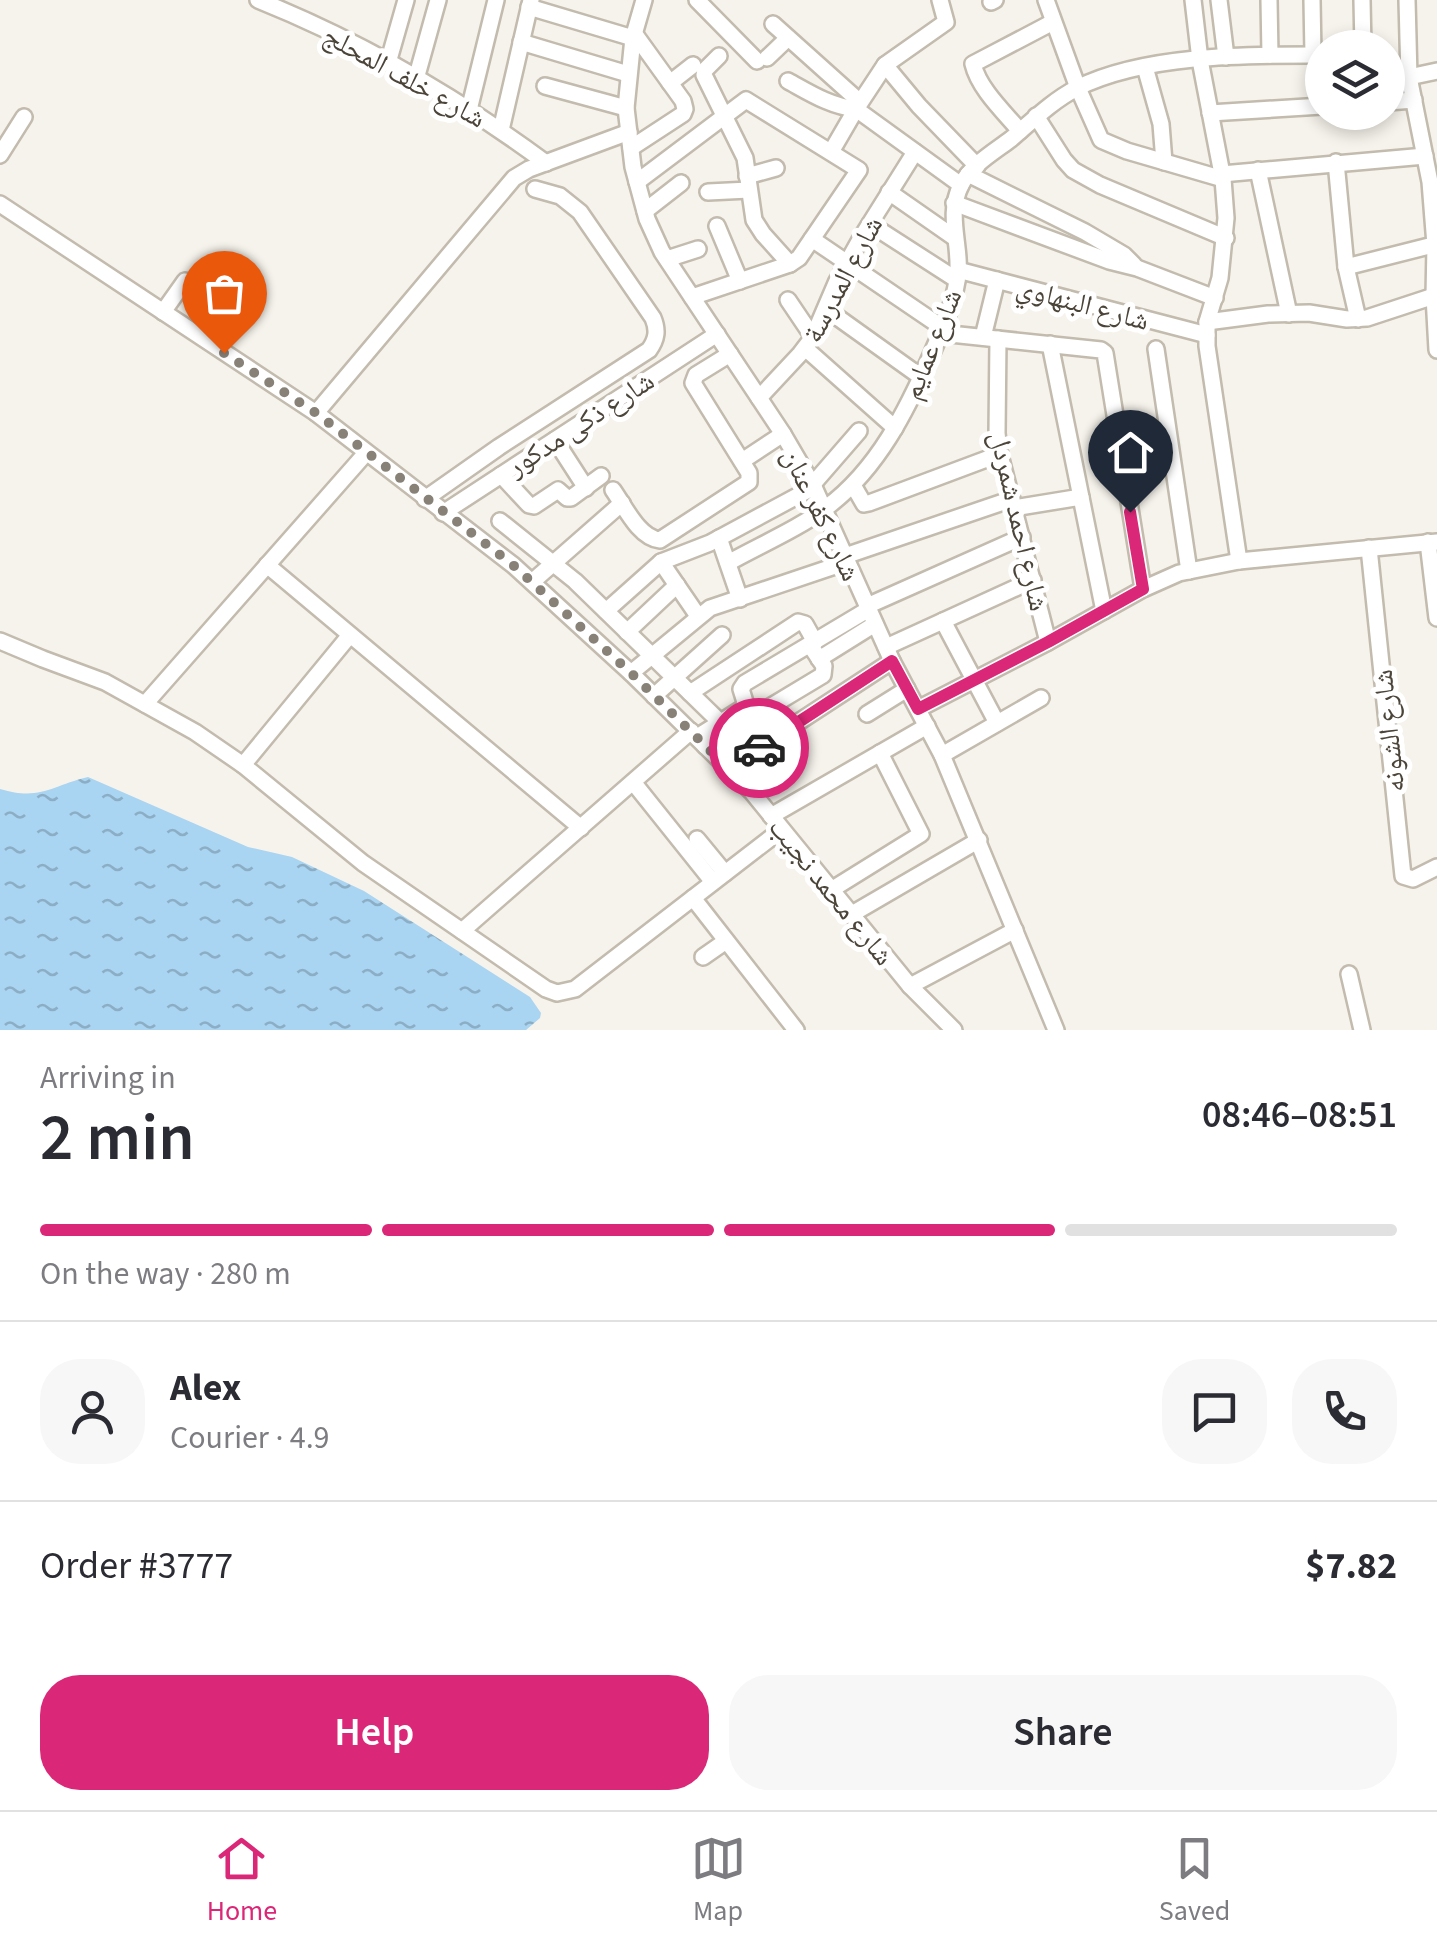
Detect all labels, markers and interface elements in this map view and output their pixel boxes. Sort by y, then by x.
street label: شارع خلف المحلج [316,16,493,138]
map controls [1305,30,1405,130]
button: layers [1305,30,1405,130]
street label: شارع المدرسة [793,209,893,350]
pin [182,251,267,354]
icon: bag [197,266,252,321]
street label: شارع البنهاوي [1011,267,1154,343]
street label: شارع عمايم [892,283,972,406]
street label: شارع ذكى مدكور [498,361,662,487]
pin [1088,410,1173,513]
icon: home [1103,425,1158,480]
street label: شارع احمد شمردل [979,427,1059,615]
street label: شارع كفر عنان [772,441,871,588]
street label: شارع الشونه [1363,667,1415,794]
courier [709,698,809,798]
icon: car [732,721,787,776]
street label: شارع محمد نجيب [759,809,903,974]
text: Arriving in [40,1055,176,1101]
text: 08:46–08:51 [1202,1088,1397,1142]
text: 2 min [40,1092,195,1185]
text: On the way · 280 m [40,1251,291,1297]
button: person [40,1359,145,1464]
button: chat [1162,1359,1267,1464]
button: phone [1292,1359,1397,1464]
text: Alex [170,1361,241,1415]
text: Courier · 4.9 [170,1415,330,1461]
text: Order #3777 [40,1539,233,1593]
text: $7.82 [1305,1539,1397,1593]
button: Help [40,1675,709,1790]
button: Share [729,1675,1397,1790]
tab: Home [207,1831,277,1931]
tab: Map [691,1831,746,1931]
tab: Saved [1159,1831,1230,1931]

